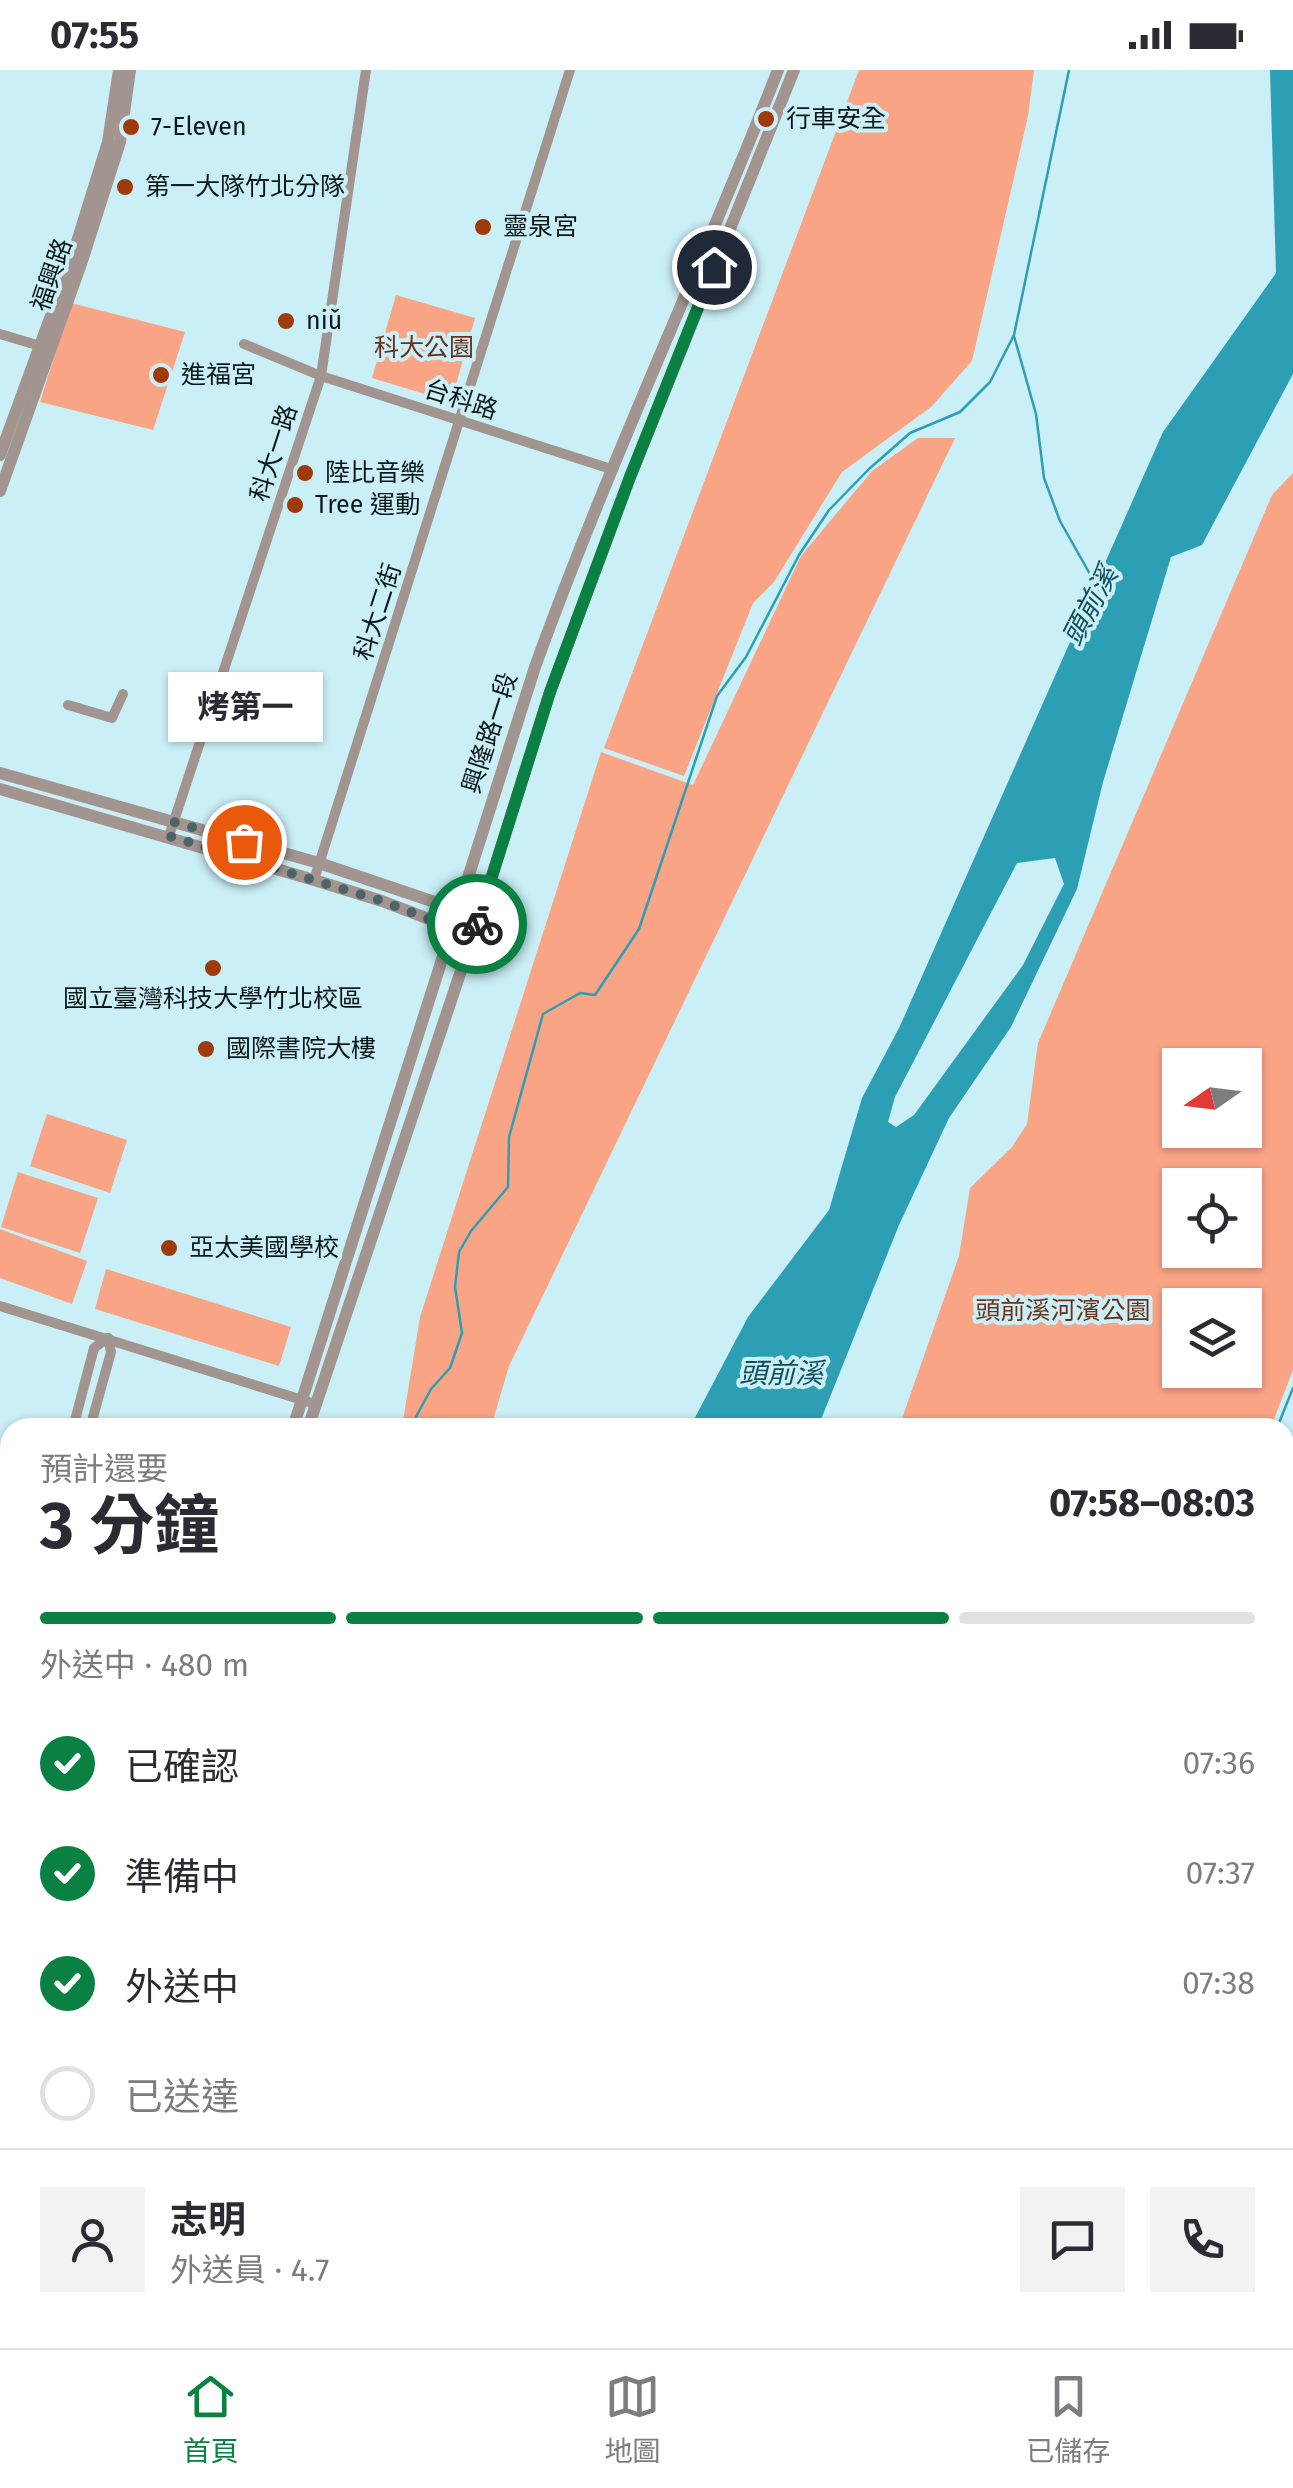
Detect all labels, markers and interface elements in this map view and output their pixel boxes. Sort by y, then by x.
text: 07:55 [50,12,139,58]
place label: 行車安全 [786,104,886,134]
marker: 行車安全 [755,108,777,130]
place label: 7-Eleven [151,112,247,142]
marker: 7-Eleven [120,116,142,138]
place label: 第一大隊竹北分隊 [145,172,345,202]
marker: 第一大隊竹北分隊 [114,176,136,198]
place label: 靈泉宮 [503,212,578,242]
marker: 靈泉宮 [472,216,494,238]
pin [672,225,757,310]
street label: 福興路 [26,235,78,315]
icon: home [687,240,742,295]
place label: niǔ [306,306,342,336]
marker: niǔ [275,310,297,332]
park label: 科大公園 [374,333,474,363]
place label: 進福宮 [181,360,256,390]
marker: 進福宮 [150,364,172,386]
street label: 台科路 [421,374,501,426]
street label: 科大一路 [244,401,304,505]
place label: 陸比音樂 [325,458,425,488]
marker: 陸比音樂 [294,462,316,484]
place label: Tree 運動 [315,490,420,520]
marker: Tree 運動 [284,494,306,516]
water label: 頭前溪 [1056,558,1126,651]
street label: 科大二街 [348,560,408,664]
street label: 興隆路一段 [456,669,524,797]
callout: 烤第一 [166,672,322,742]
text: 烤第一 [197,688,294,726]
pin [202,800,287,885]
icon: bag [217,815,272,870]
courier [427,874,527,974]
icon: bike [450,897,505,952]
marker: 國立臺灣科技大學竹北校區 [202,957,224,979]
place label: 國立臺灣科技大學竹北校區 [63,984,363,1014]
place label: 國際書院大樓 [226,1034,376,1064]
marker: 國際書院大樓 [195,1038,217,1060]
north arrow [1162,1048,1262,1148]
map controls [1162,1048,1262,1388]
button: locate [1162,1168,1262,1268]
place label: 亞太美國學校 [189,1233,339,1263]
marker: 亞太美國學校 [158,1237,180,1259]
button: layers [1162,1288,1262,1388]
park label: 頭前溪河濱公園 [975,1296,1151,1326]
water label: 頭前溪 [739,1357,827,1390]
text: 預計還要 [40,1450,168,1488]
text: 07:58–08:03 [1049,1480,1255,1526]
text: 3 分鐘 [40,1487,219,1565]
text: 外送中 · 480 m [40,1646,249,1684]
icon: check [40,1736,95,1791]
text: 已確認 [125,1744,239,1790]
text: 07:36 [1183,1744,1255,1782]
icon: check [40,1846,95,1901]
text: 準備中 [125,1854,239,1900]
text: 07:37 [1186,1854,1255,1892]
icon: check [40,1956,95,2011]
text: 外送中 [125,1964,239,2010]
text: 07:38 [1182,1964,1255,2002]
text: 已送達 [125,2074,239,2120]
button: person [40,2187,145,2292]
button: chat [1020,2187,1125,2292]
button: phone [1150,2187,1255,2292]
text: 志明 [170,2197,246,2243]
text: 外送員 · 4.7 [170,2251,330,2289]
tab: 首頁 [183,2369,239,2469]
tab: 地圖 [604,2369,660,2469]
tab: 已儲存 [1026,2369,1110,2469]

